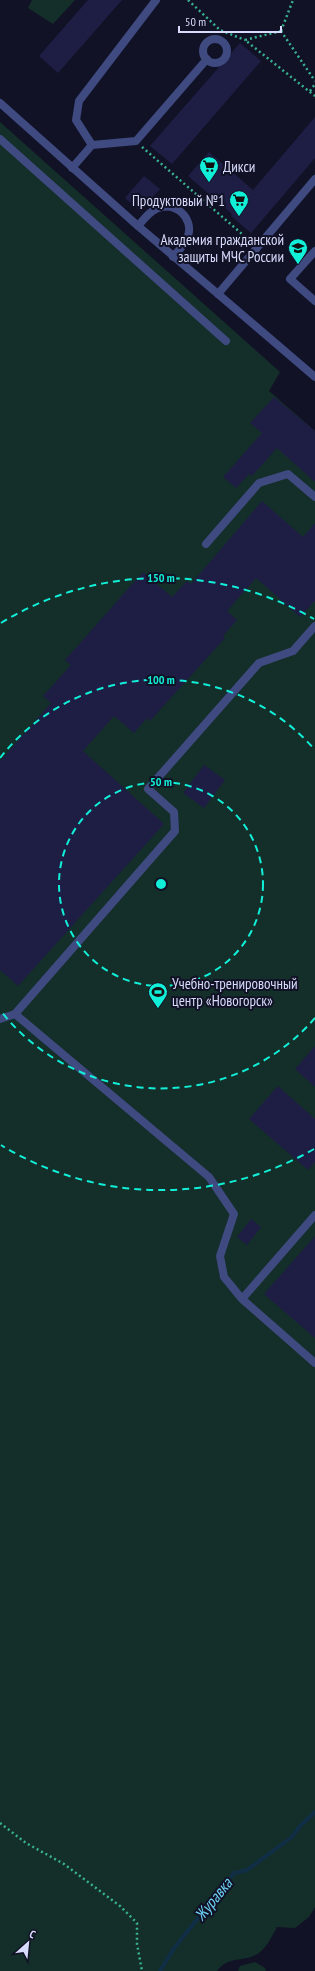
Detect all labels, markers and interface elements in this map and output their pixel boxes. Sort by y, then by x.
scale bar [179,8,281,34]
text: 50 m [185,14,206,29]
supermarket icon: Дикси [198,155,220,183]
place label: Дикси [223,157,255,176]
supermarket icon: Продуктовый №1 [228,189,250,217]
place label: Продуктовый №1 [132,191,225,210]
place label: Академия гражданской защиты МЧС России [160,230,284,266]
school or university icon: Академия гражданской защиты МЧС России [287,237,309,265]
text: 150 m [147,570,175,585]
text: 100 m [147,672,175,687]
text: 50 m [150,774,172,789]
centre of rings [154,877,168,891]
place label: Учебно-тренировочный центр «Новогорск» [172,974,298,1010]
sports icon: Учебно-тренировочный центр «Новогорск» [147,981,169,1009]
water label: Журавка [189,1873,237,1925]
north arrow [8,1923,48,1963]
text: С [27,1927,38,1941]

